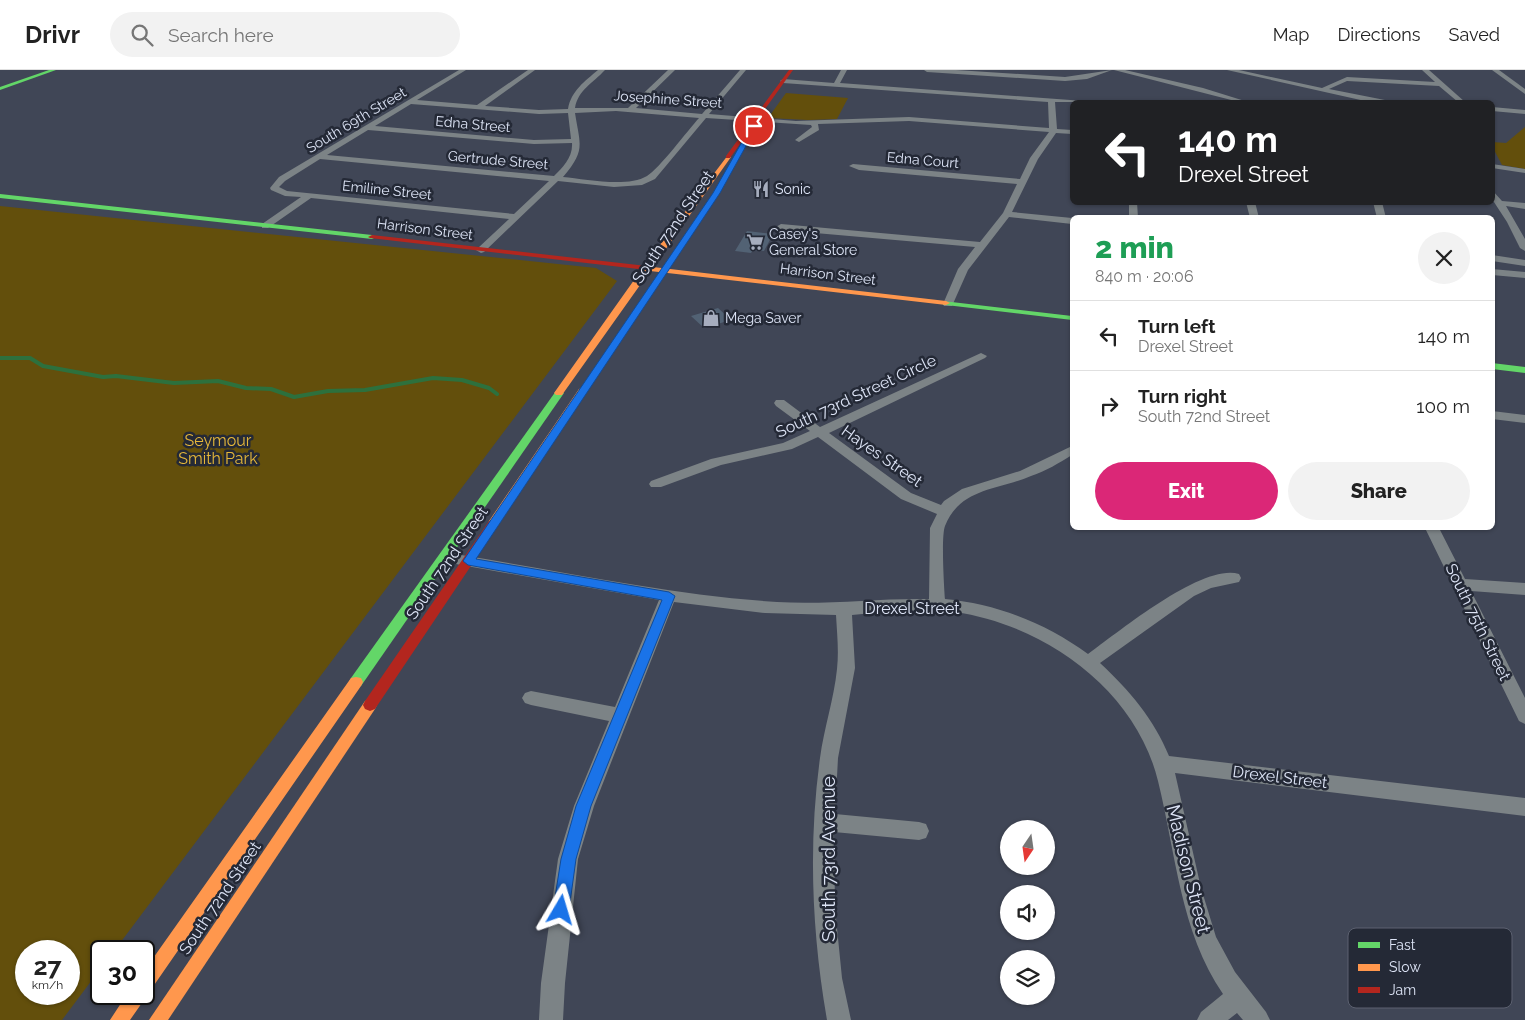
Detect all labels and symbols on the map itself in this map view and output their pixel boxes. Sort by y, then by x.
street label: South 69th Street [303,84,409,156]
street label: Josephine Street [613,87,723,111]
pin [733,105,775,147]
street label: Edna Street [435,113,511,135]
street label: Gertrude Street [447,148,549,172]
street label: Edna Court [886,149,960,171]
street label: South 72nd Street [628,166,718,287]
street label: Emiline Street [341,177,433,203]
restaurant icon: Sonic [751,179,771,199]
place label: Sonic [775,181,811,197]
street label: Harrison Street [376,215,474,243]
place label: Casey's General Store [769,226,857,258]
supermarket icon: Casey's General Store [745,232,765,252]
street label: Harrison Street [779,260,877,288]
shop icon: Mega Saver [701,308,721,328]
place label: Mega Saver [725,310,802,326]
street label: South 73rd Street Circle [773,350,939,442]
street label: Hayes Street [838,421,927,491]
park label: Seymour Smith Park [178,431,258,468]
street label: South 72nd Street [402,502,492,623]
street label: South 75th Street [1441,560,1515,684]
street label: Drexel Street [864,599,960,618]
street label: Drexel Street [1232,762,1329,792]
street label: South 73rd Avenue [817,776,839,942]
street label: Madison Street [1162,802,1216,936]
north arrow [1000,820,1055,875]
street label: South 72nd Street [175,837,265,958]
position arrow [534,883,586,935]
legend [1348,928,1512,1008]
text: Fast [1389,937,1416,953]
speed limit sign: 30 [90,940,155,1005]
text: Slow [1389,959,1421,975]
text: Jam [1389,982,1416,998]

